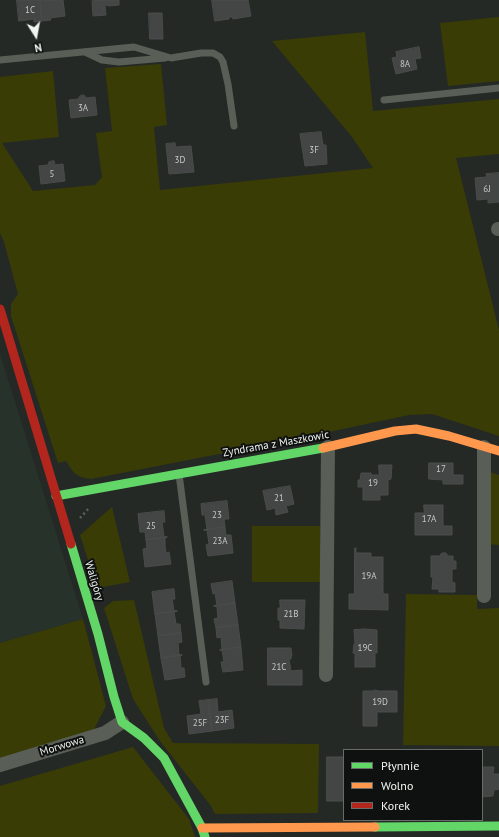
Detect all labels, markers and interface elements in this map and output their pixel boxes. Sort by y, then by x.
house number: 1C [25,5,35,15]
north arrow [16,16,56,56]
text: N [33,40,43,55]
house number: 8A [400,59,410,69]
house number: 3A [78,103,88,113]
house number: 3F [309,145,319,155]
house number: 3D [175,155,185,165]
house number: 5 [50,169,54,179]
house number: 6J [483,184,491,194]
street label: Zyndrama z Maszkowic [222,428,330,460]
house number: 17 [436,464,446,474]
house number: 19 [368,478,378,488]
house number: 21 [274,493,284,503]
house number: 23 [212,510,222,520]
house number: 17A [422,514,436,524]
house number: 25 [146,521,156,531]
house number: 23A [212,536,228,546]
street label: Waligóry [82,559,106,603]
house number: 19A [361,571,377,581]
house number: 21B [283,609,299,619]
house number: 19C [358,643,372,653]
house number: 21C [272,662,286,672]
house number: 19D [372,697,388,707]
house number: 23F [215,715,229,725]
house number: 25F [193,718,207,728]
street label: Morwowa [38,733,86,759]
legend [343,749,483,821]
text: Płynnie [381,758,419,773]
text: Wolno [381,778,413,793]
text: Korek [381,798,410,813]

